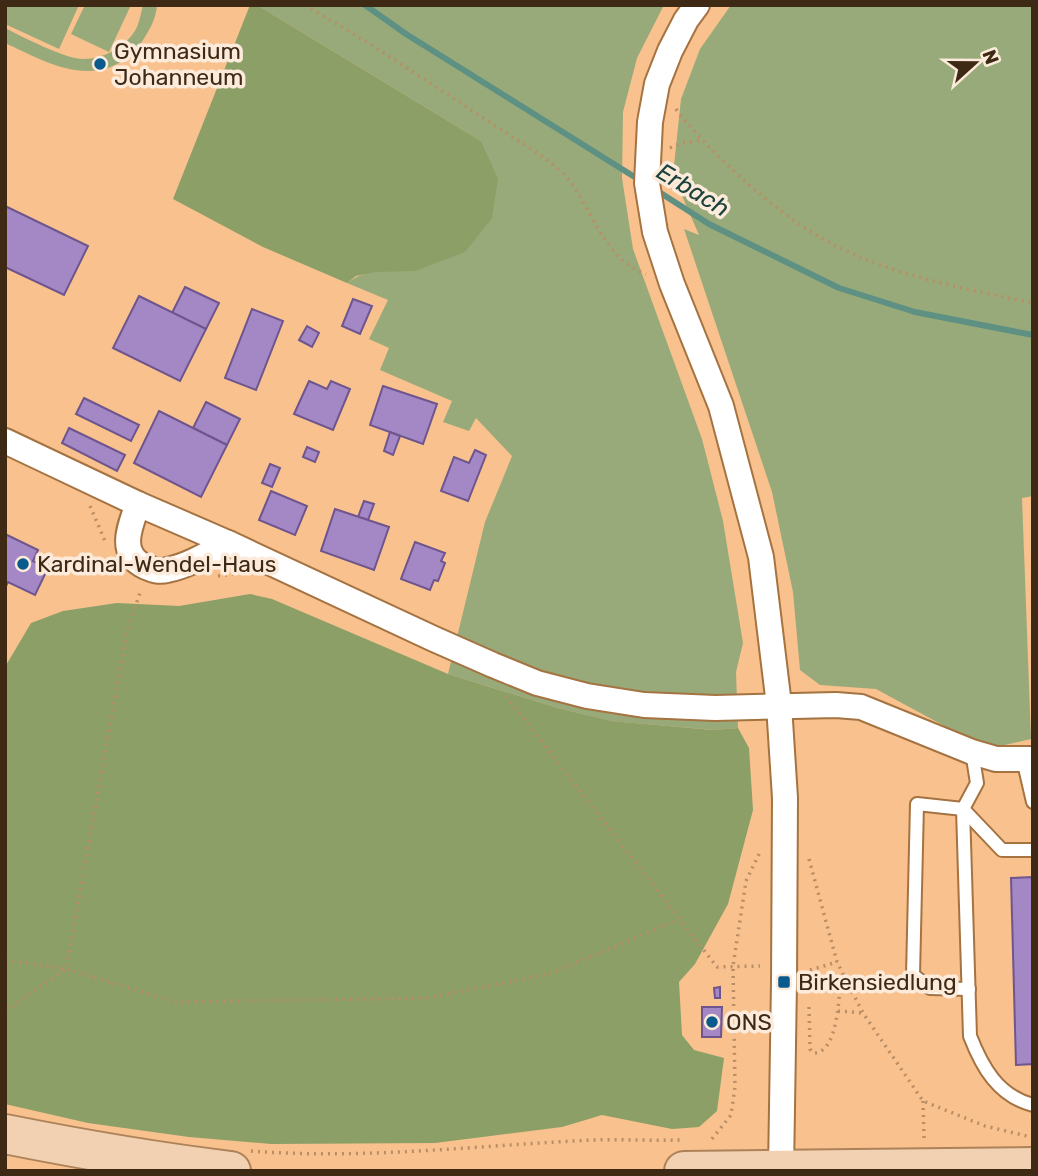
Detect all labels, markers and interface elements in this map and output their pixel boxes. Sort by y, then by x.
north arrow [940,28,1010,98]
place label: Gymnasium Johanneum [114,37,244,91]
text: N [977,47,1004,68]
marker: Gymnasium Johanneum [92,56,108,72]
water label: Erbach [652,157,734,223]
place label: Kardinal-Wendel-Haus [37,550,277,578]
marker: Kardinal-Wendel-Haus [15,556,31,572]
place label: Birkensiedlung [798,968,957,996]
marker: Birkensiedlung [776,974,792,990]
place label: ONS [726,1008,772,1036]
marker: ONS [704,1014,720,1030]

